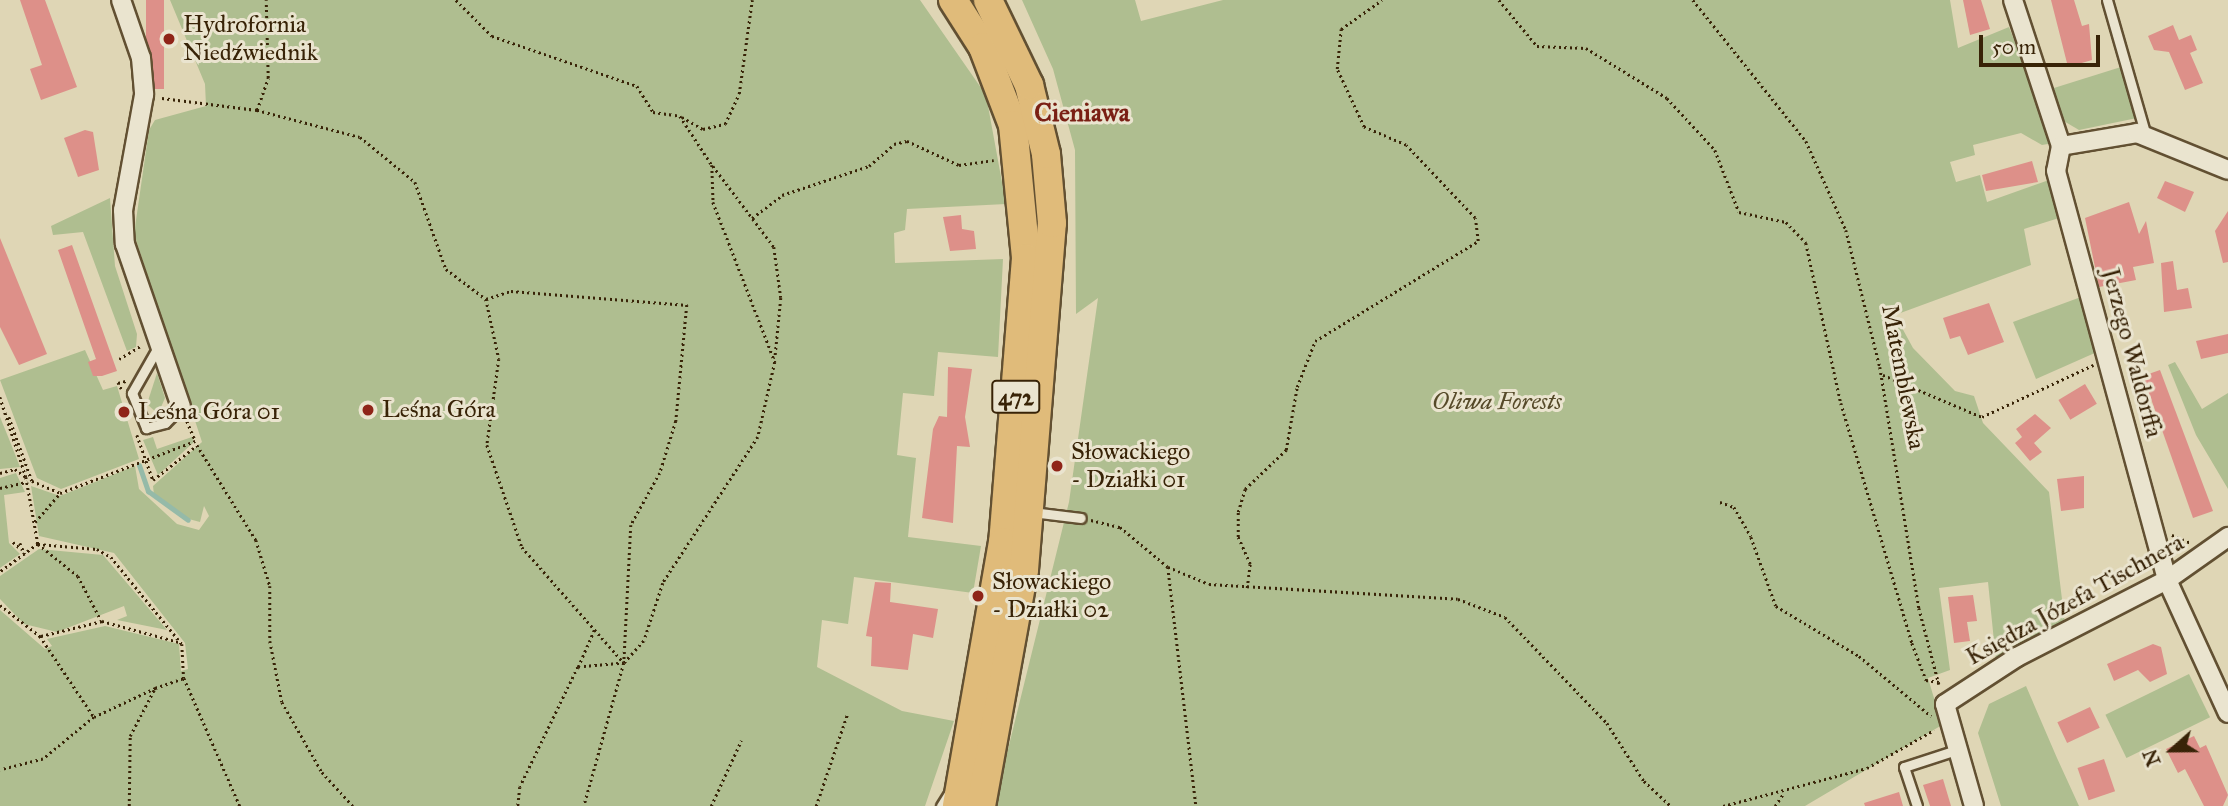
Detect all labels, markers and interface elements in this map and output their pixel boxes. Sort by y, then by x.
place label: Hydrofornia Niedźwiednik [183,11,318,67]
scale bar [1983,21,2104,65]
marker: Hydrofornia Niedźwiednik [161,31,177,47]
text: 50 m [1992,34,2036,60]
district label: Cieniawa [1034,97,1130,129]
street label: Jerzego Waldorffa [2096,265,2168,441]
street label: Matemblewska [1875,302,1931,452]
road number: 472 [990,378,1042,416]
park label: Oliwa Forests [1432,388,1562,416]
place label: Leśna Góra [382,396,496,424]
place label: Leśna Góra 01 [138,398,280,426]
marker: Leśna Góra [360,402,376,418]
marker: Leśna Góra 01 [116,404,132,420]
place label: Słowackiego - Działki 01 [1071,438,1190,494]
marker: Słowackiego - Działki 01 [1049,458,1065,474]
street label: Księdza Józefa Tischnera [1961,528,2189,672]
place label: Słowackiego - Działki 02 [992,568,1111,624]
marker: Słowackiego - Działki 02 [970,588,986,604]
north arrow [2137,715,2207,785]
text: N [2138,746,2166,769]

